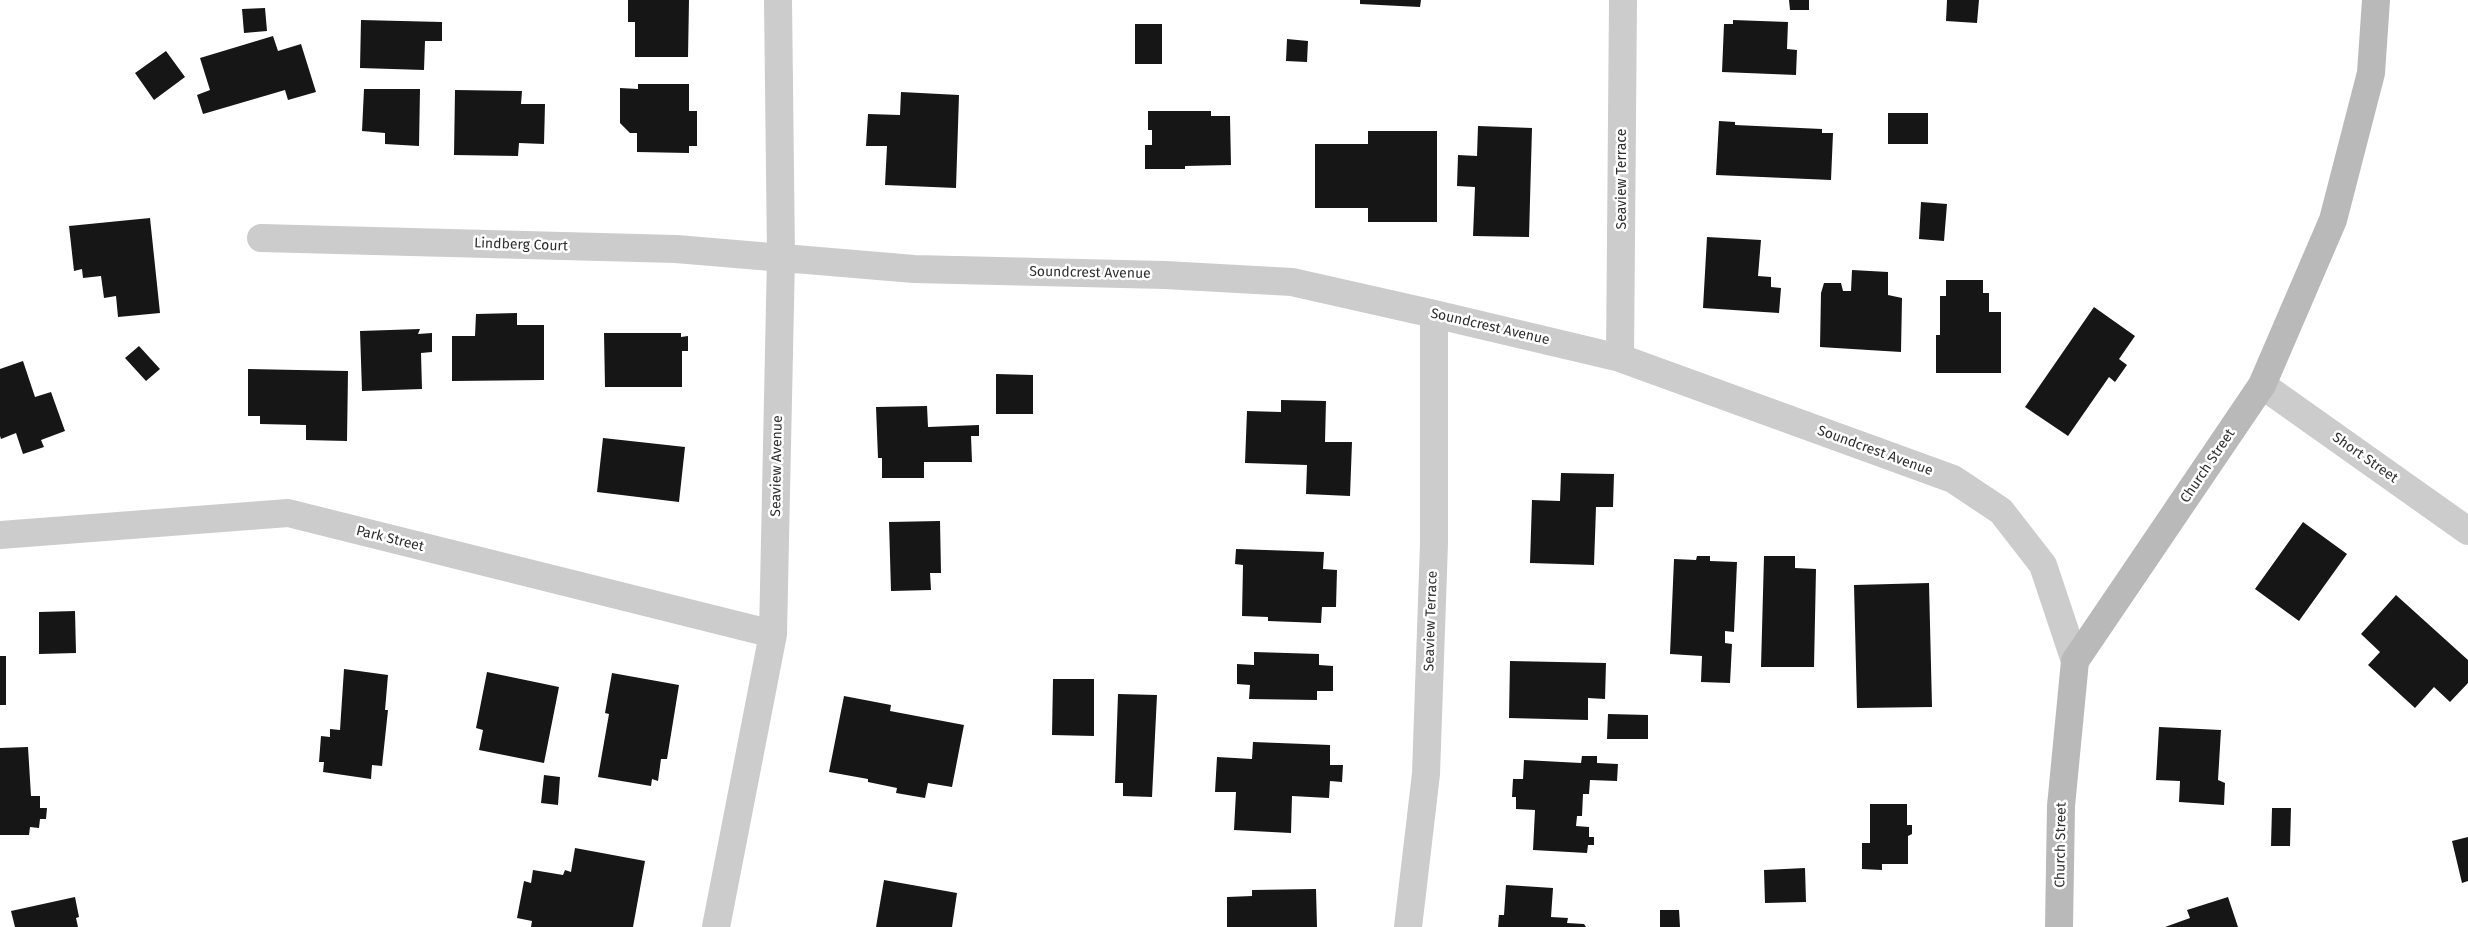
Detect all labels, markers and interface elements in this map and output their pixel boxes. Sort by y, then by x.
street label: Seaview Terrace [1614,129,1630,229]
street label: Lindberg Court [474,235,568,255]
street label: Soundcrest Avenue [1029,264,1151,282]
street label: Soundcrest Avenue [1429,305,1551,349]
street label: Seaview Avenue [768,415,786,517]
street label: Soundcrest Avenue [1815,422,1935,480]
street label: Church Street [2177,426,2239,506]
street label: Short Street [2329,429,2401,487]
street label: Park Street [354,522,426,556]
street label: Seaview Terrace [1421,570,1441,672]
street label: Church Street [2052,802,2070,888]

